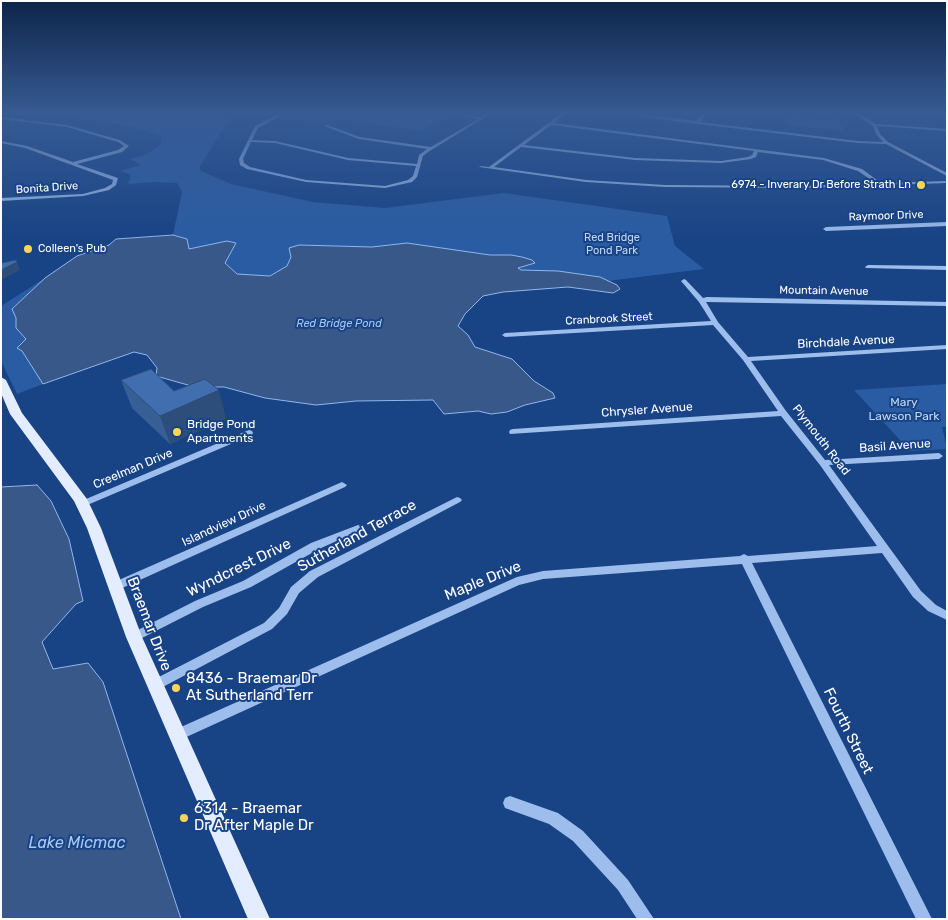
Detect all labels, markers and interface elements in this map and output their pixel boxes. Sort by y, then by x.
place label: 6974 - Inverary Dr Before Strath Ln [731,178,911,192]
street label: Bonita Drive [15,179,79,197]
marker: 6974 - Inverary Dr Before Strath Ln [915,179,927,191]
street label: Raymoor Drive [848,208,924,224]
park label: Red Bridge Pond Park [584,231,640,257]
place label: Colleen's Pub [38,242,106,256]
marker: Colleen's Pub [22,243,34,255]
street label: Mountain Avenue [779,284,869,298]
street label: Cranbrook Street [565,310,653,328]
water label: Red Bridge Pond [296,317,382,331]
street label: Birchdale Avenue [797,332,895,352]
park label: Mary Lawson Park [868,396,940,424]
street label: Chrysler Avenue [601,400,693,420]
street label: Plymouth Road [789,402,853,478]
place label: Bridge Pond Apartments [187,418,255,446]
marker: Bridge Pond Apartments [171,426,183,438]
street label: Basil Avenue [859,436,931,456]
street label: Creelman Drive [91,446,175,492]
street label: Sutherland Terrace [294,496,420,576]
street label: Islandview Drive [180,498,268,550]
street label: Wyndcrest Drive [184,535,294,601]
street label: Maple Drive [442,557,524,605]
street label: Braemar Drive [123,574,175,674]
place label: 8436 - Braemar Dr At Sutherland Terr [186,670,317,705]
marker: 8436 - Braemar Dr At Sutherland Terr [170,682,182,694]
street label: Fourth Street [819,685,877,777]
place label: 6314 - Braemar Dr After Maple Dr [194,800,314,835]
marker: 6314 - Braemar Dr After Maple Dr [178,812,190,824]
water label: Lake Micmac [29,833,125,853]

